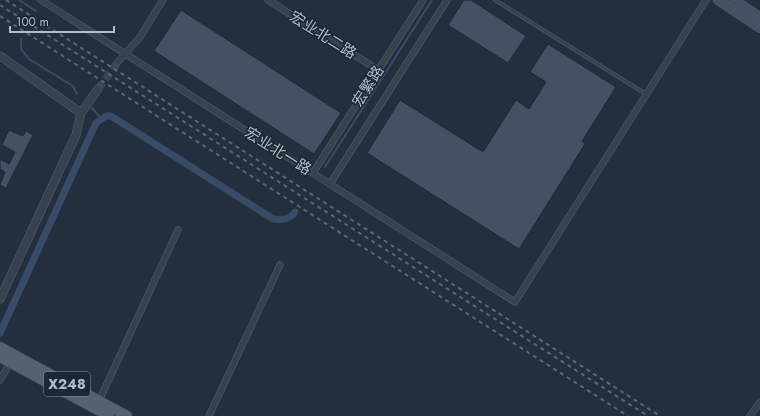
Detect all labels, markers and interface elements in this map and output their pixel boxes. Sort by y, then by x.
street label: 宏业北二路 [285,6,361,64]
scale bar [10,8,114,34]
text: 100 m [16,13,49,31]
street label: 宏繁路 [347,61,389,111]
street label: 宏业北一路 [240,122,316,180]
road number: X248 [44,372,90,396]

